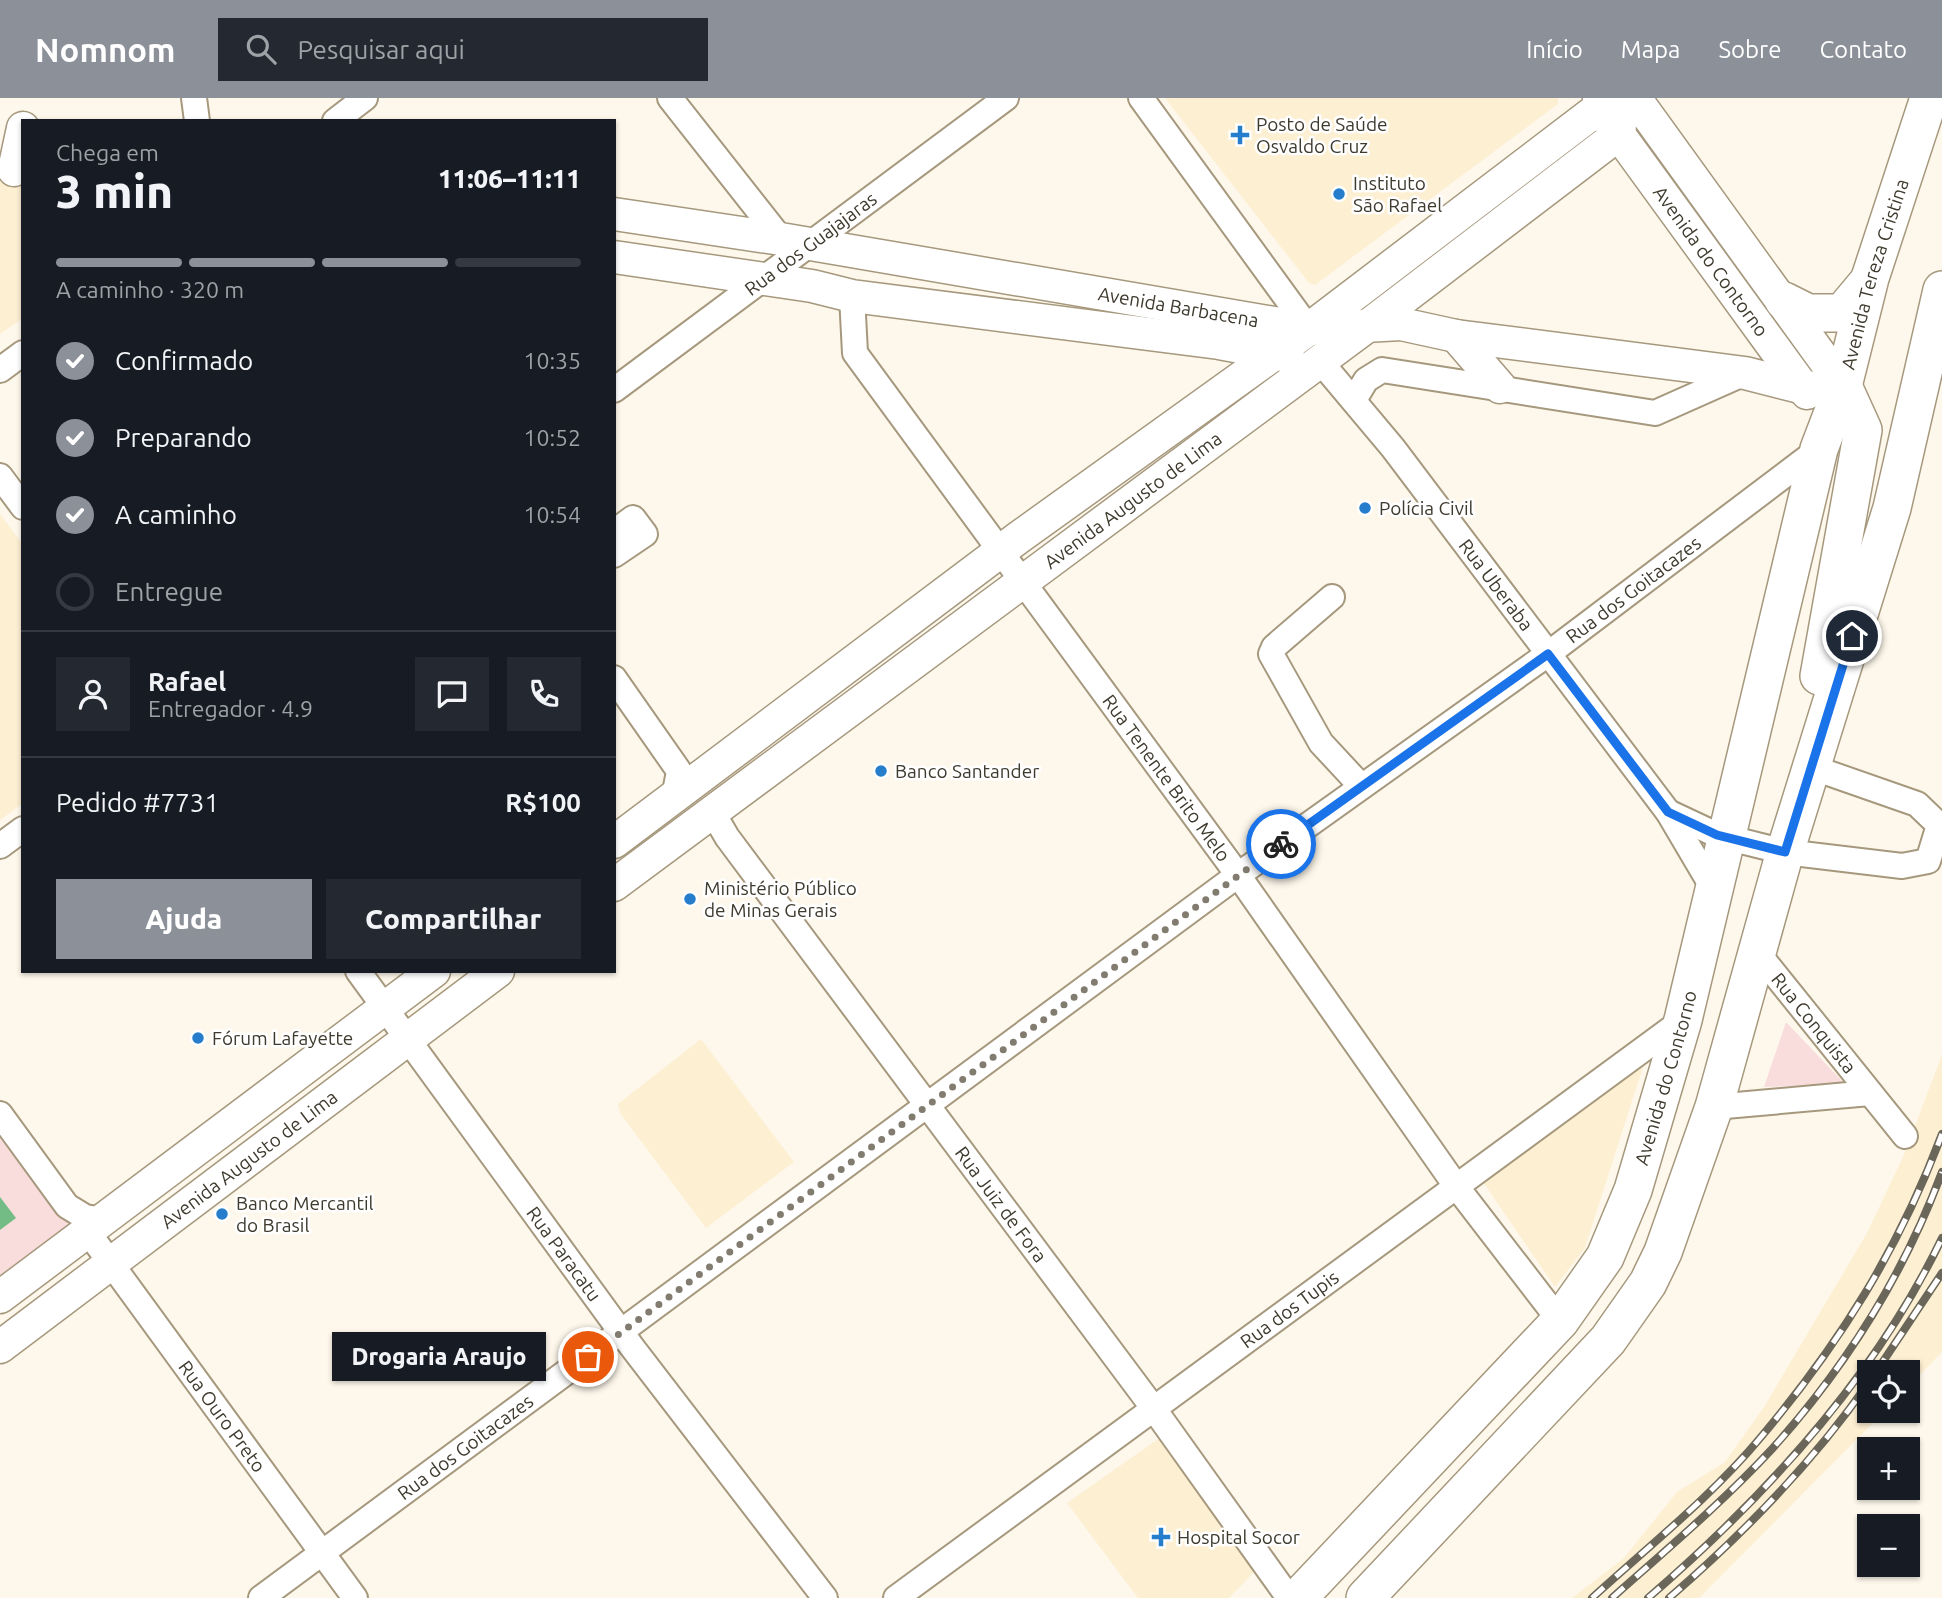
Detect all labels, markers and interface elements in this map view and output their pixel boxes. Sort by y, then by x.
search box [218,18,708,81]
icon: search [242,30,280,68]
text: Nomnom [35,31,176,68]
text: Pesquisar aqui [298,35,465,64]
text: Início [1526,36,1583,63]
text: Mapa [1621,36,1680,63]
text: Sobre [1718,36,1781,63]
text: Contato [1819,36,1907,63]
place label: Posto de Saúde Osvaldo Cruz [1256,113,1388,157]
marker: Posto de Saúde Osvaldo Cruz [1230,125,1250,145]
text: Chega em [56,140,159,165]
text: 11:06–11:11 [438,164,581,193]
text: 3 min [56,165,173,217]
place label: Instituto São Rafael [1353,172,1442,216]
street label: Avenida Tereza Cristina [1837,176,1913,372]
street label: Avenida do Contorno [1649,182,1773,341]
marker: Instituto São Rafael [1331,186,1347,202]
street label: Rua dos Guajajaras [740,187,881,300]
text: A caminho · 320 m [56,277,244,302]
street label: Avenida Barbacena [1096,282,1260,331]
icon: check [56,342,94,380]
text: Confirmado [115,346,253,375]
text: 10:35 [523,348,581,373]
icon: check [56,419,94,457]
text: Preparando [115,423,252,452]
text: 10:52 [523,425,581,450]
street label: Avenida Augusto de Lima [1040,427,1226,573]
icon: check [56,496,94,534]
place label: Polícia Civil [1379,497,1474,519]
text: A caminho [115,500,237,529]
marker: Polícia Civil [1357,500,1373,516]
text: 10:54 [523,502,581,527]
street label: Rua dos Goitacazes [1562,532,1705,648]
street label: Rua Uberaba [1455,535,1538,635]
text: Entregue [115,577,223,606]
pin [1822,606,1882,666]
icon: home [1833,617,1871,655]
button: person [56,657,130,731]
button: chat [415,657,489,731]
button: phone [507,657,581,731]
text: Rafael [148,667,226,696]
street label: Rua Tenente Brito Melo [1098,690,1235,866]
text: Entregador · 4.9 [148,696,313,721]
place label: Banco Santander [895,760,1039,782]
marker: Banco Santander [873,763,889,779]
text: Pedido #7731 [56,788,219,817]
text: R$100 [505,788,581,817]
courier [1246,809,1316,879]
icon: bike [1262,825,1300,863]
place label: Ministério Público de Minas Gerais [704,877,857,921]
button: Ajuda [56,879,312,959]
button: Compartilhar [326,879,581,959]
marker: Ministério Público de Minas Gerais [682,891,698,907]
street label: Rua Conquista [1767,968,1861,1078]
street label: Avenida do Contorno [1630,988,1701,1168]
place label: Fórum Lafayette [212,1027,353,1049]
marker: Fórum Lafayette [190,1030,206,1046]
street label: Avenida Augusto de Lima [156,1085,342,1233]
street label: Rua Juiz de Fora [951,1142,1051,1266]
place label: Banco Mercantil do Brasil [236,1192,374,1236]
street label: Rua Paracatu [522,1202,606,1305]
marker: Banco Mercantil do Brasil [214,1206,230,1222]
street label: Rua dos Tupis [1236,1266,1343,1353]
pin [558,1327,618,1387]
callout: Drogaria Araujo [332,1332,546,1382]
icon: bag [569,1338,607,1376]
text: Drogaria Araujo [352,1344,526,1369]
street label: Rua Ouro Preto [174,1356,270,1476]
map controls [1857,1360,1920,1577]
button: locate [1857,1360,1920,1423]
street label: Rua dos Goitacazes [393,1390,537,1504]
button: + [1857,1437,1920,1500]
button: − [1857,1514,1920,1577]
place label: Hospital Socor [1177,1526,1300,1548]
marker: Hospital Socor [1151,1527,1171,1547]

